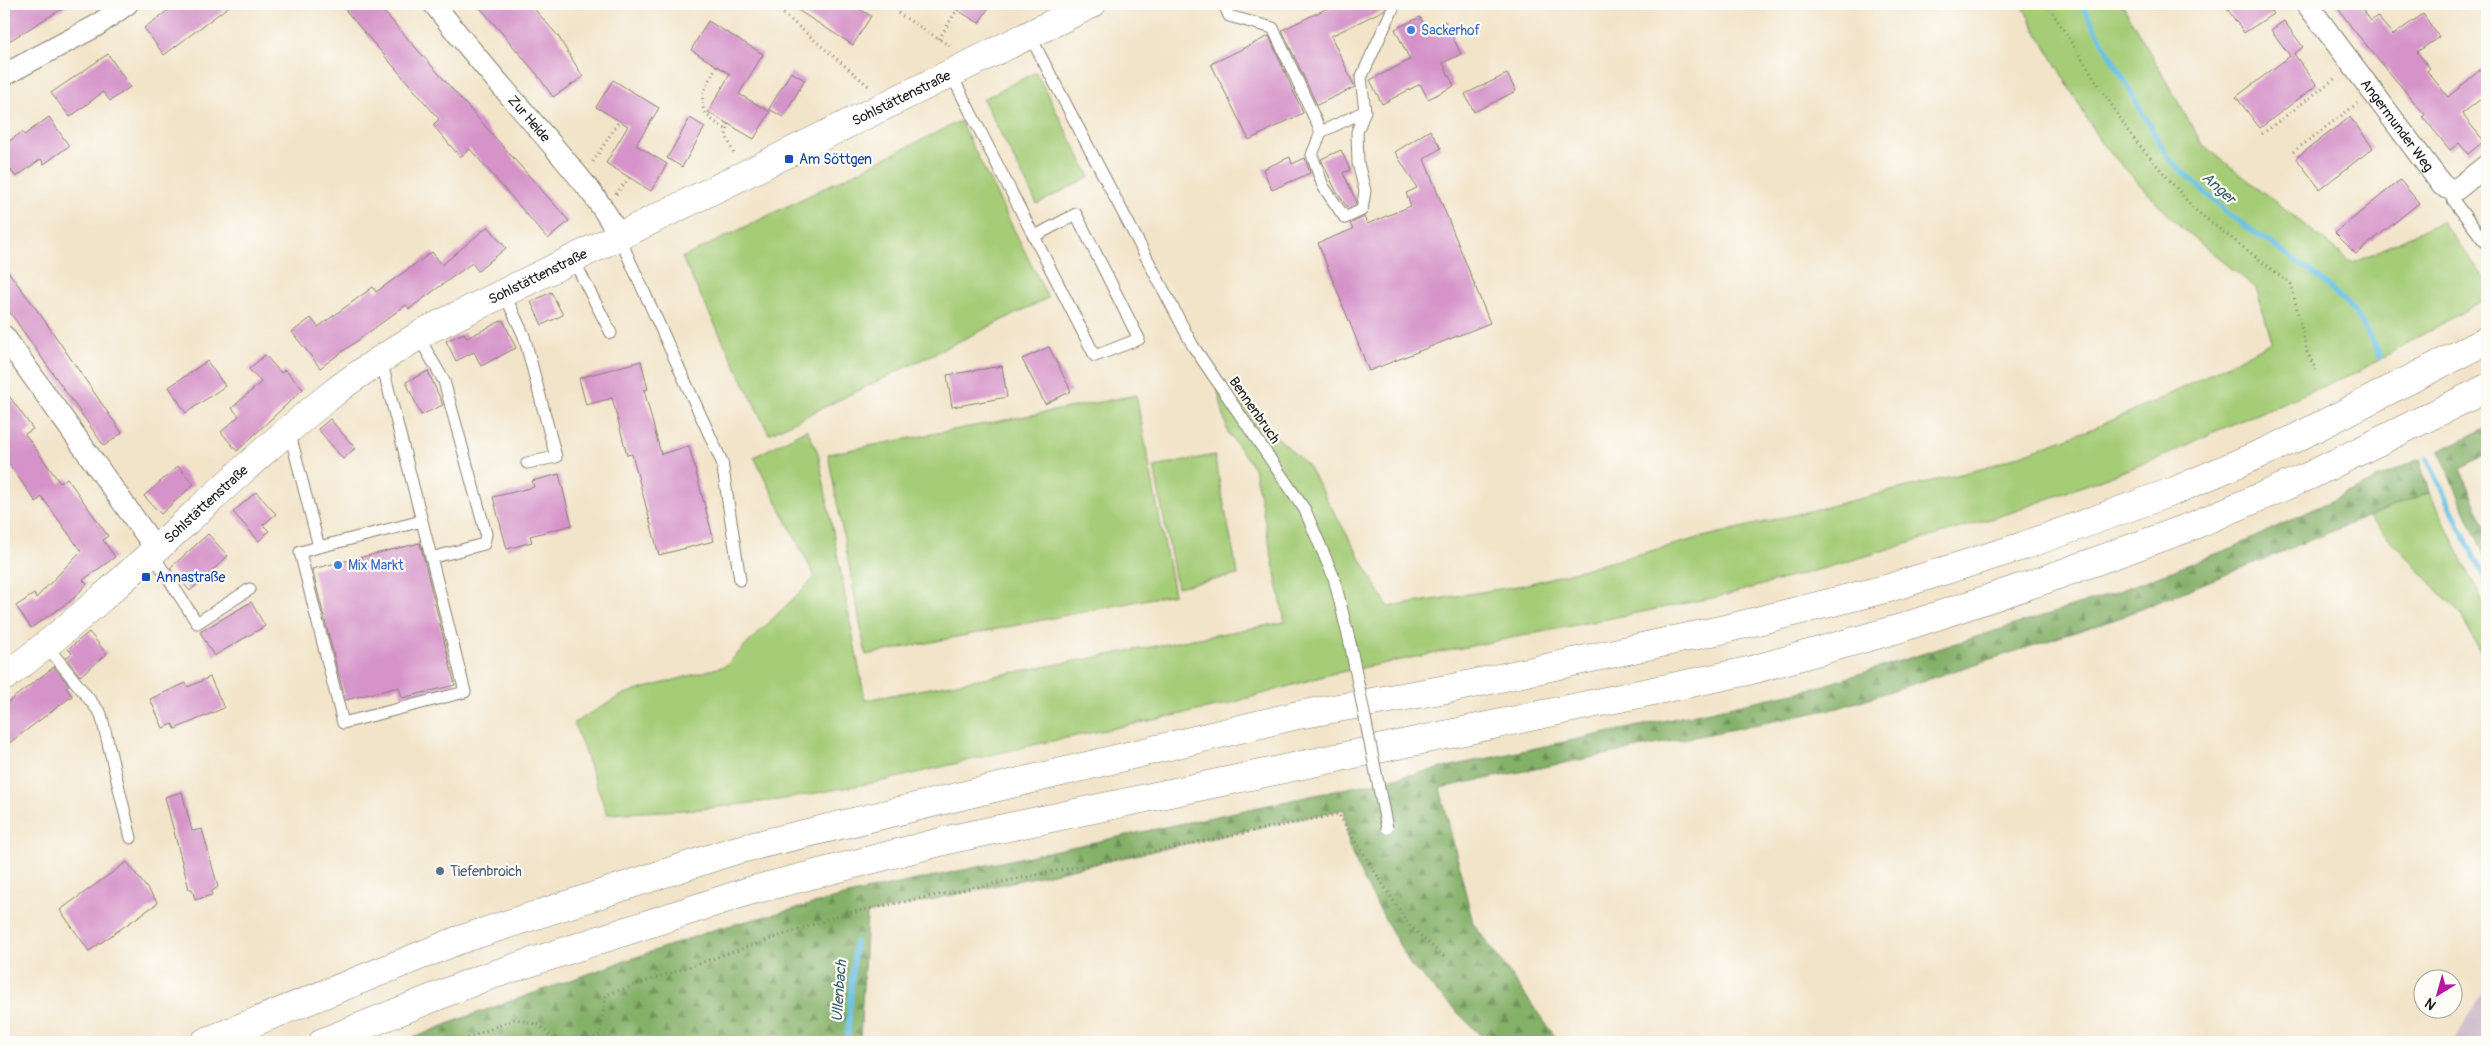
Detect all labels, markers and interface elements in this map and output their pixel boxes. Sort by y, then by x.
place label: Sackerhof [1421,22,1481,39]
marker: Sackerhof [1405,24,1417,36]
street label: Sohlstättenstraße [849,67,954,130]
street label: Angermunder Weg [2357,76,2437,175]
street label: Zur Heide [504,92,554,146]
place label: Am Söttgen [799,151,872,168]
marker: Am Söttgen [783,153,795,165]
water label: Anger [2198,168,2241,209]
street label: Sohlstättenstraße [486,245,590,308]
street label: Bennenbruch [1225,374,1284,447]
street label: Sohlstättenstraße [161,462,252,547]
place label: Mix Markt [348,557,404,574]
marker: Mix Markt [332,559,344,571]
place label: Annastraße [156,569,225,586]
marker: Annastraße [140,571,152,583]
place label: Tiefenbroich [450,863,522,880]
marker: Tiefenbroich [434,865,446,877]
water label: Ullenbach [828,959,851,1022]
north arrow [2414,968,2464,1018]
text: N [2422,994,2439,1014]

